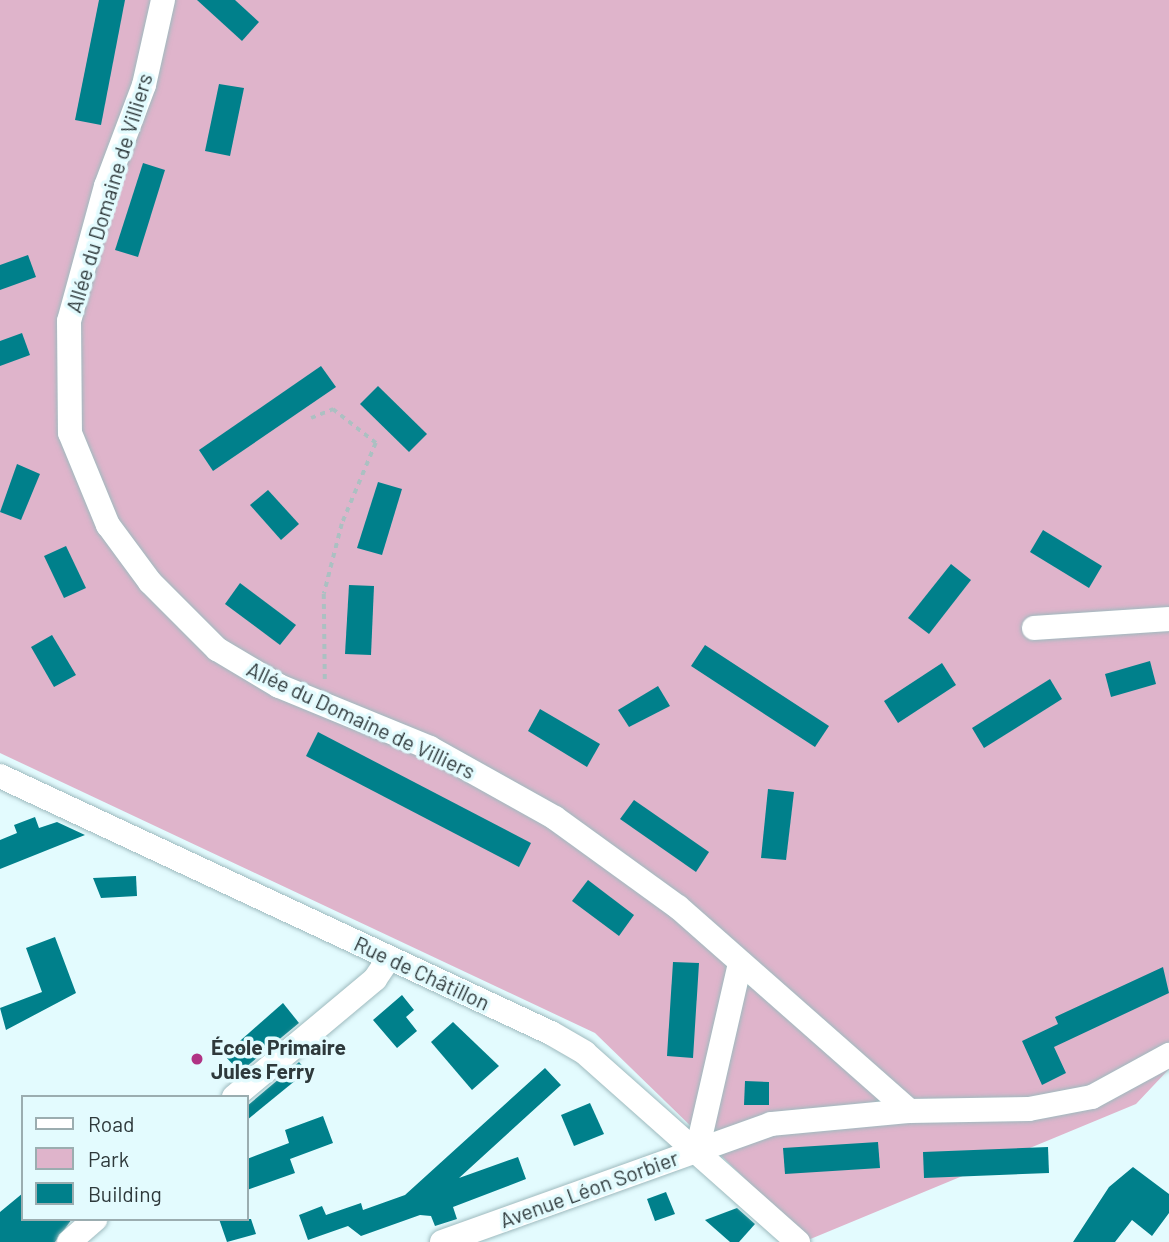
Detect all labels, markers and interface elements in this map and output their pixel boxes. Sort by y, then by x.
street label: Allée du Domaine de Villiers [61,70,157,316]
street label: Allée du Domaine de Villiers [243,656,479,784]
street label: Rue de Châtillon [350,931,494,1015]
place label: École Primaire Jules Ferry [211,1034,346,1084]
marker: École Primaire Jules Ferry [189,1051,205,1067]
legend [21,1095,248,1221]
text: Road [88,1111,134,1136]
street label: Avenue Léon Sorbier [496,1145,682,1233]
text: Park [88,1146,129,1171]
text: Building [88,1181,162,1206]

